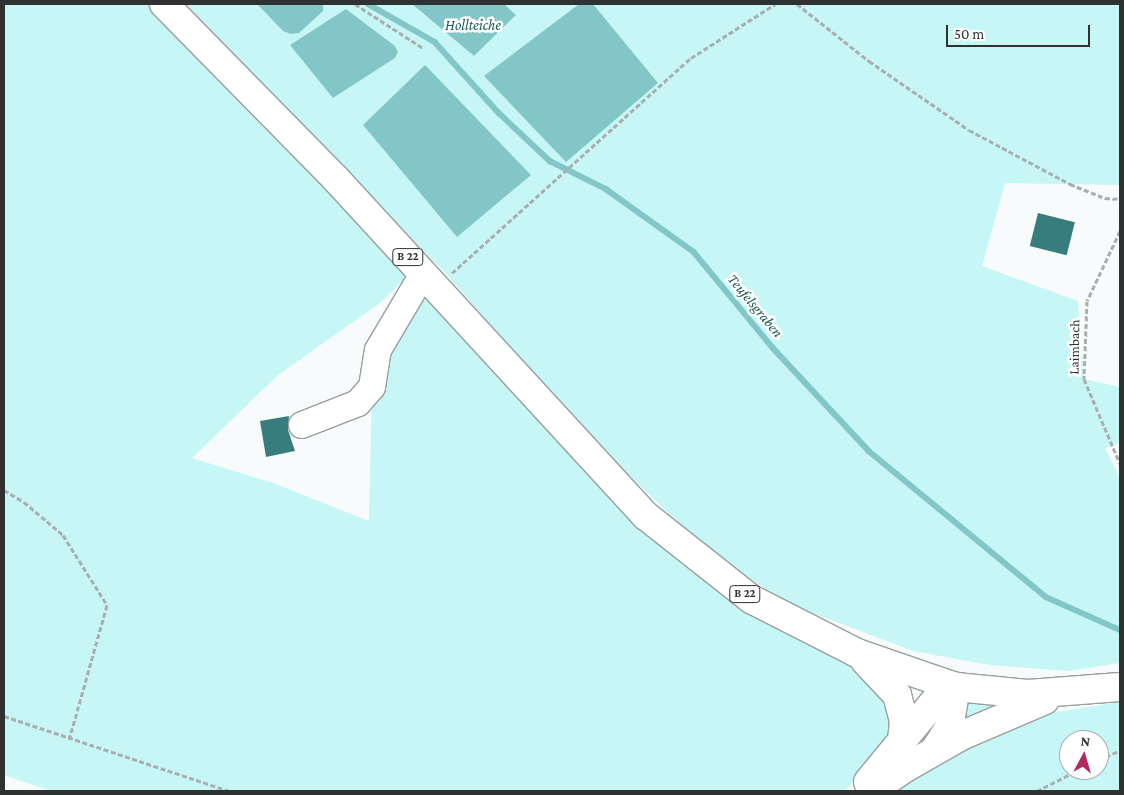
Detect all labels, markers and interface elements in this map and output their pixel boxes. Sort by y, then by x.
scale bar [949,15,1093,47]
water label: Hollteiche [445,17,501,35]
text: 50 m [954,26,984,42]
road number: B 22 [392,248,424,266]
water label: Teufelsgraben [723,271,787,341]
street label: Laimbach [1065,319,1083,375]
road number: B 22 [729,584,761,604]
north arrow [1059,730,1109,780]
text: N [1080,733,1091,750]

